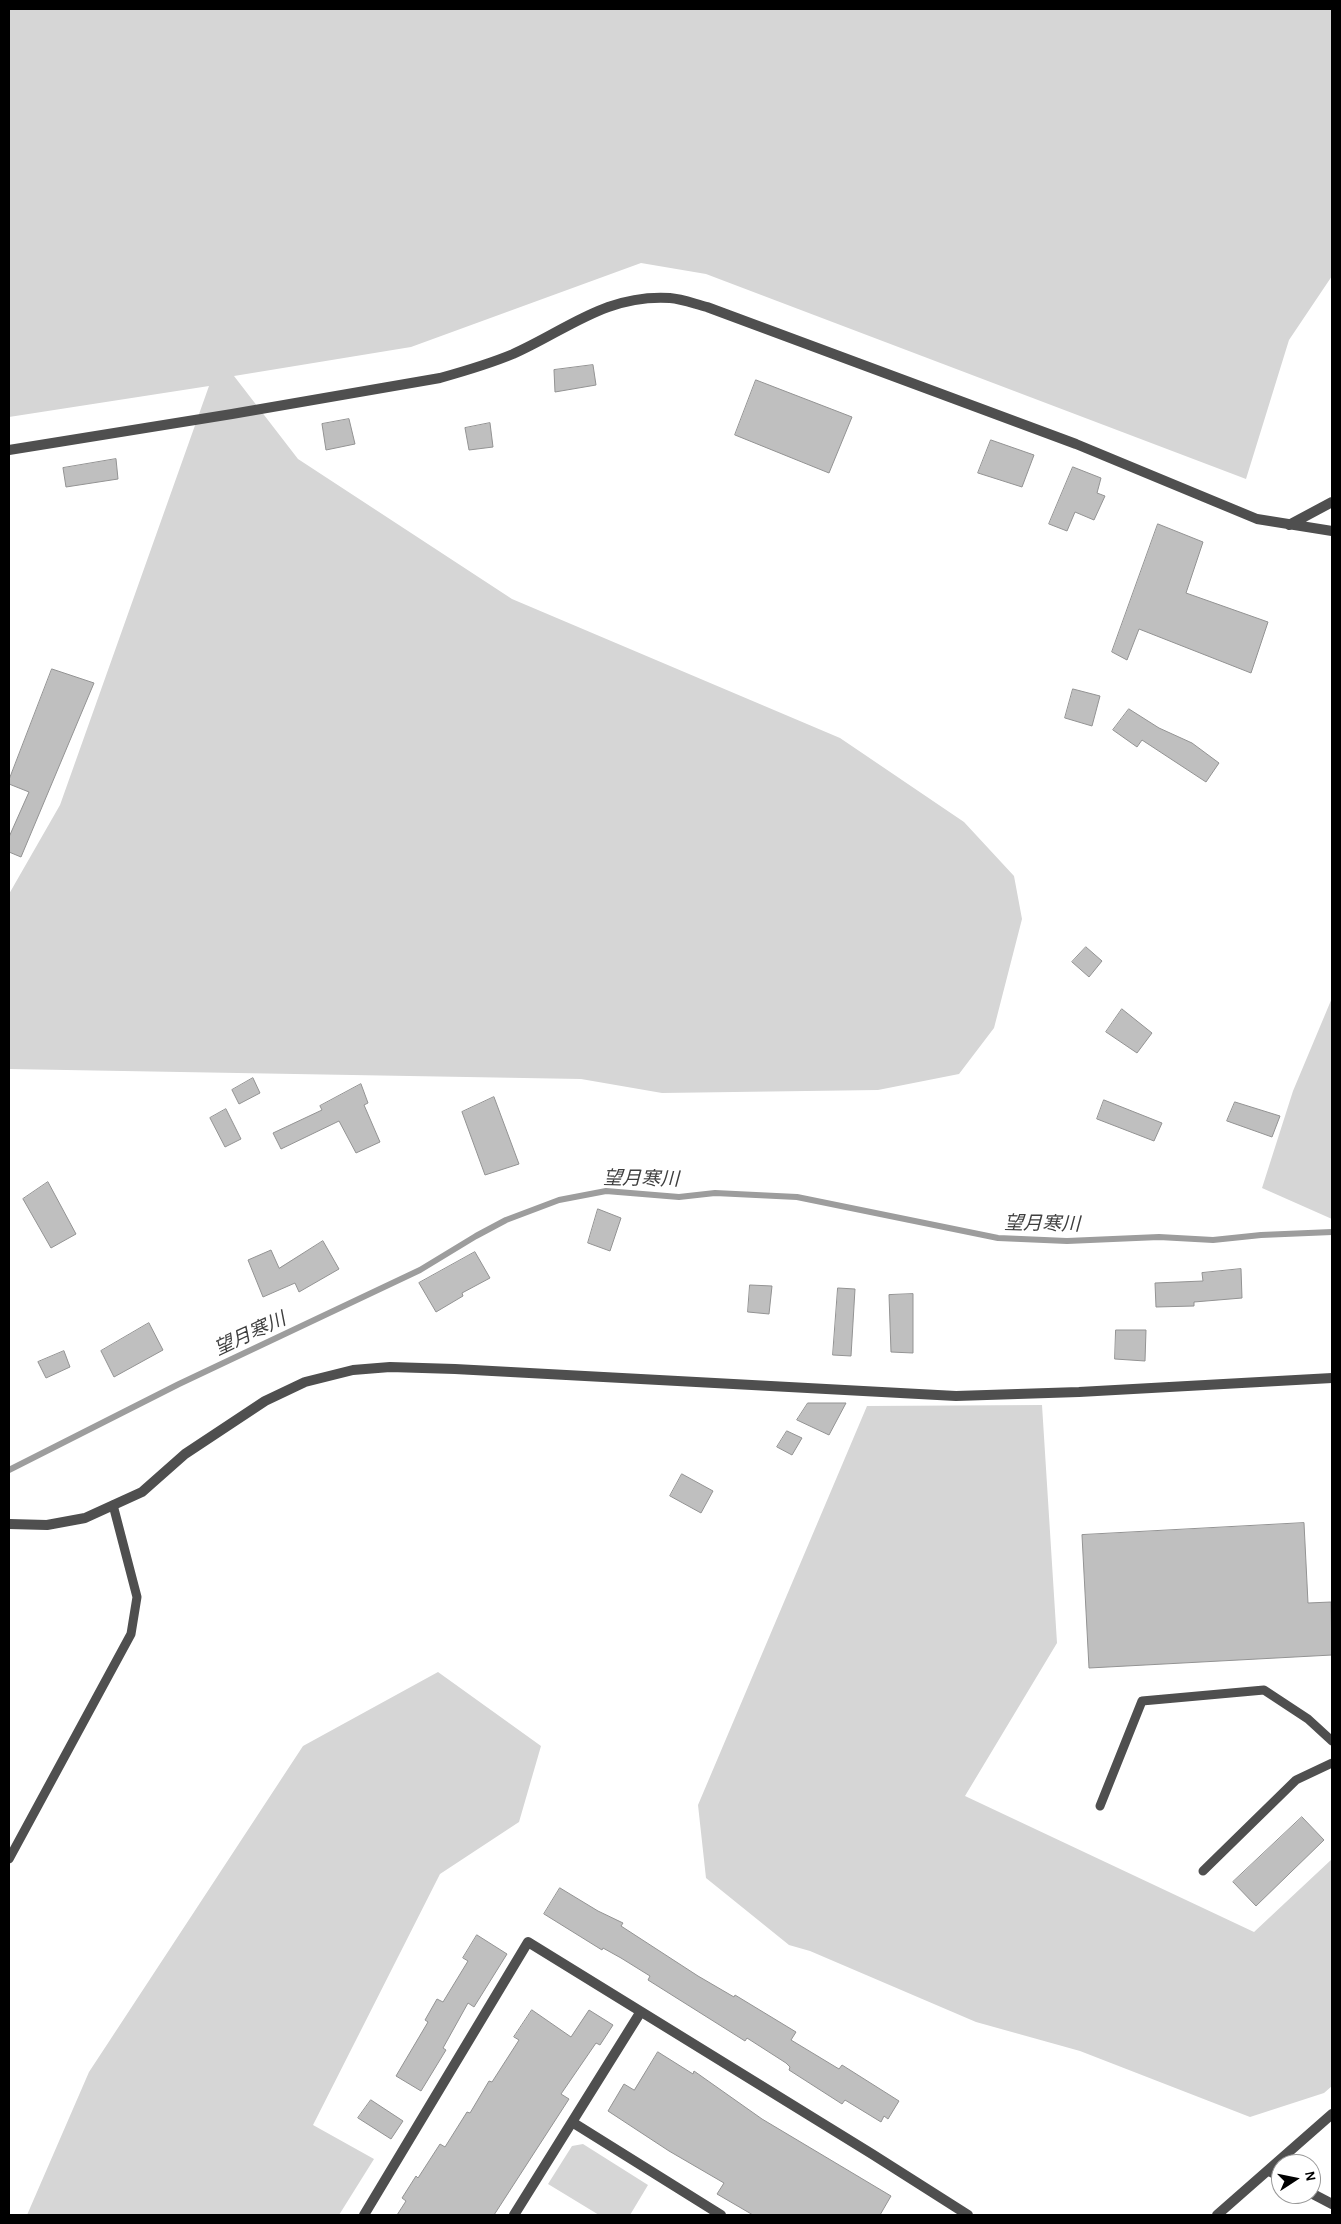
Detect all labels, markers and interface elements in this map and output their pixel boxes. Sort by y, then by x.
water label: 望月寒川 [603,1167,679,1191]
water label: 望月寒川 [1004,1212,1080,1236]
water label: 望月寒川 [211,1308,289,1360]
north arrow [1271,2154,1321,2204]
text: N [1302,2170,1318,2182]

